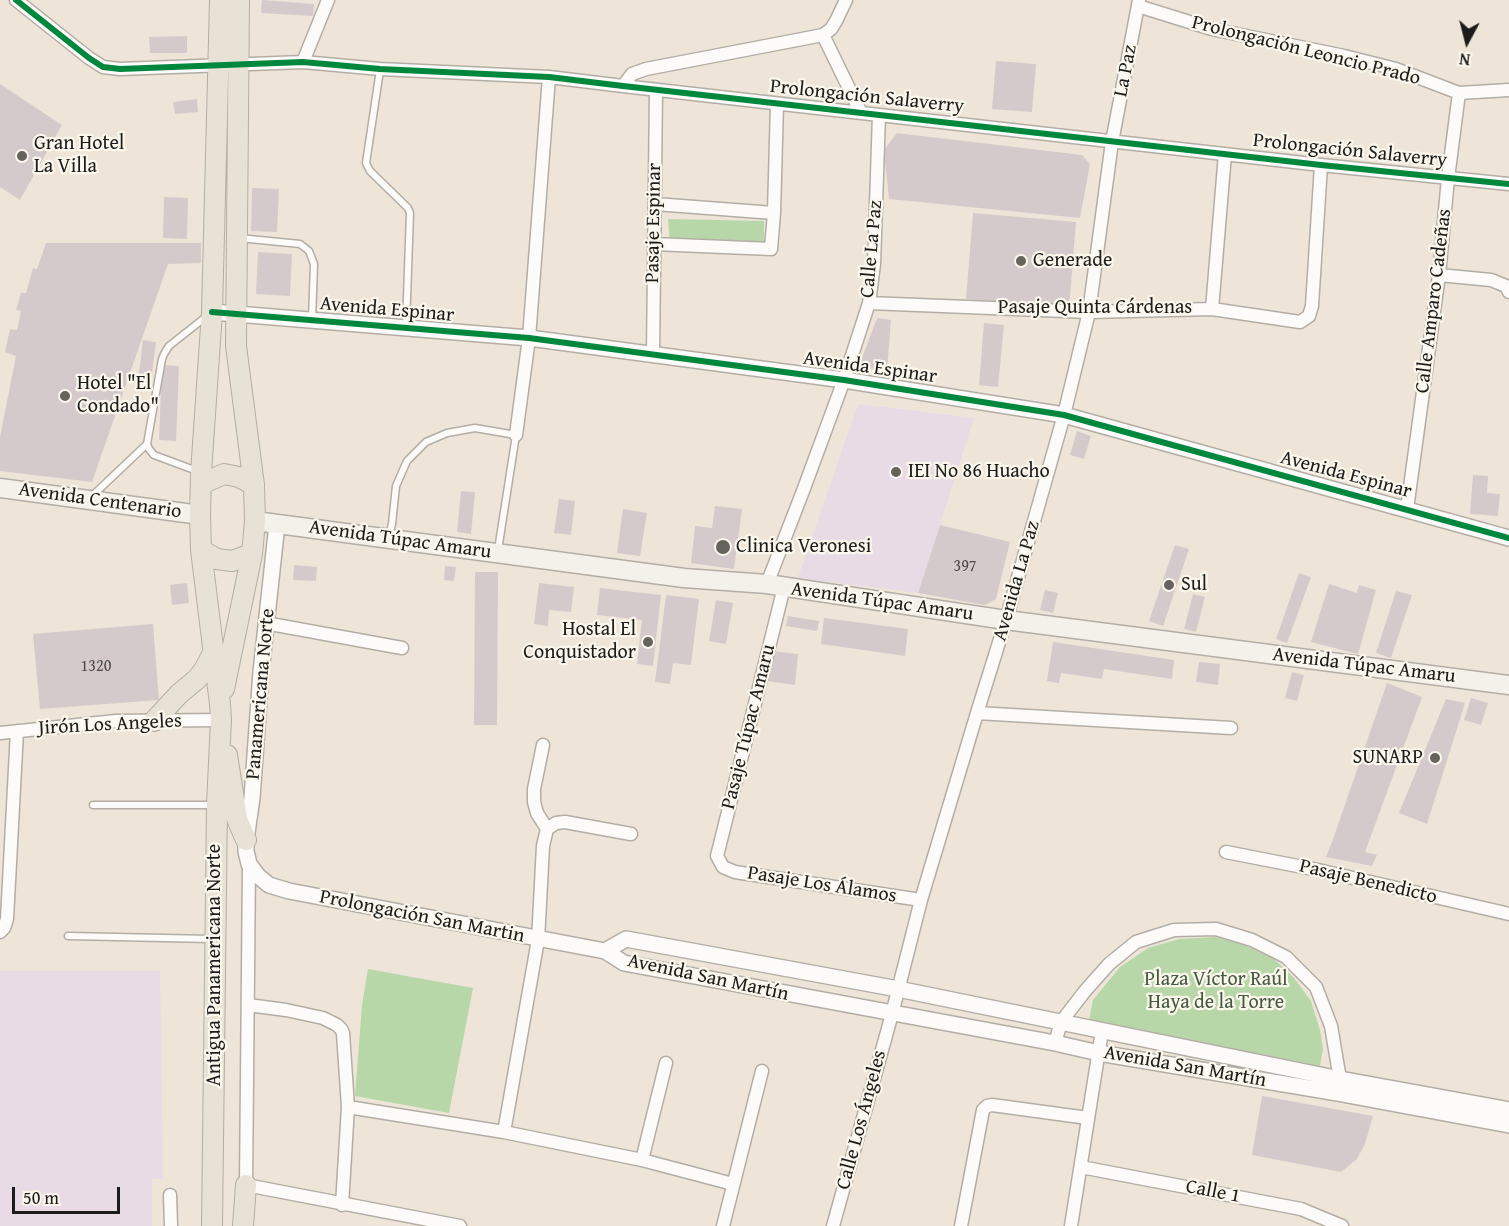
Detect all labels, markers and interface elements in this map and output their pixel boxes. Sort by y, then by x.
street label: Prolongación Leoncio Prado [1189,11,1423,91]
north arrow [1437,12,1497,72]
street label: La Paz [1109,43,1143,99]
text: N [1458,47,1472,72]
street label: Prolongación Salaverry [769,75,965,119]
street label: Prolongación Salaverry [1252,129,1448,173]
place label: Gran Hotel La Villa [34,132,124,179]
marker: Gran Hotel La Villa [15,149,29,163]
street label: Pasaje Espinar [641,163,667,283]
street label: Calle La Paz [856,199,888,299]
street label: Calle Amparo Cadeñas [1411,207,1457,395]
place label: Generade [1033,249,1112,273]
marker: Generade [1014,254,1028,268]
street label: Avenida Espinar [319,292,455,328]
street label: Pasaje Quinta Cárdenas [998,296,1192,320]
street label: Avenida Espinar [802,347,938,389]
place label: Hotel "El Condado" [77,372,159,419]
marker: Hotel "El Condado" [58,389,72,403]
street label: Avenida Espinar [1278,446,1414,504]
place label: IEI No 86 Huacho [908,460,1050,484]
marker: IEI No 86 Huacho [889,465,903,479]
street label: Avenida Centenario [17,478,183,524]
street label: Avenida Túpac Amaru [307,515,493,565]
street label: Avenida La Paz [988,518,1046,644]
place label: Clinica Veronesi [736,535,871,559]
marker: Clinica Veronesi [714,538,732,556]
house number: 397 [953,557,977,577]
place label: Sul [1181,573,1207,597]
street label: Avenida Túpac Amaru [789,577,975,627]
marker: Sul [1162,578,1176,592]
street label: Panamericana Norte [242,607,280,781]
place label: Hostal El Conquistador [523,618,636,665]
marker: Hostal El Conquistador [641,635,655,649]
street label: Pasaje Túpac Amaru [717,642,781,812]
street label: Avenida Túpac Amaru [1271,643,1457,689]
house number: 1320 [81,657,111,677]
street label: Jirón Los Angeles [38,709,182,741]
place label: SUNARP [1353,746,1423,770]
marker: SUNARP [1428,751,1442,765]
street label: Antigua Panamericana Norte [203,844,227,1086]
street label: Pasaje Benedicto [1297,855,1439,909]
street label: Pasaje Los Álamos [746,861,898,909]
street label: Prolongación San Martin [317,885,527,949]
street label: Avenida San Martín [625,949,791,1007]
park label: Plaza Víctor Raúl Haya de la Torre [1144,968,1288,1015]
street label: Avenida San Martín [1102,1041,1268,1093]
street label: Calle Los Ángeles [832,1048,892,1192]
scale bar [15,1175,123,1213]
street label: Calle 1 [1184,1175,1242,1209]
text: 50 m [23,1184,59,1211]

